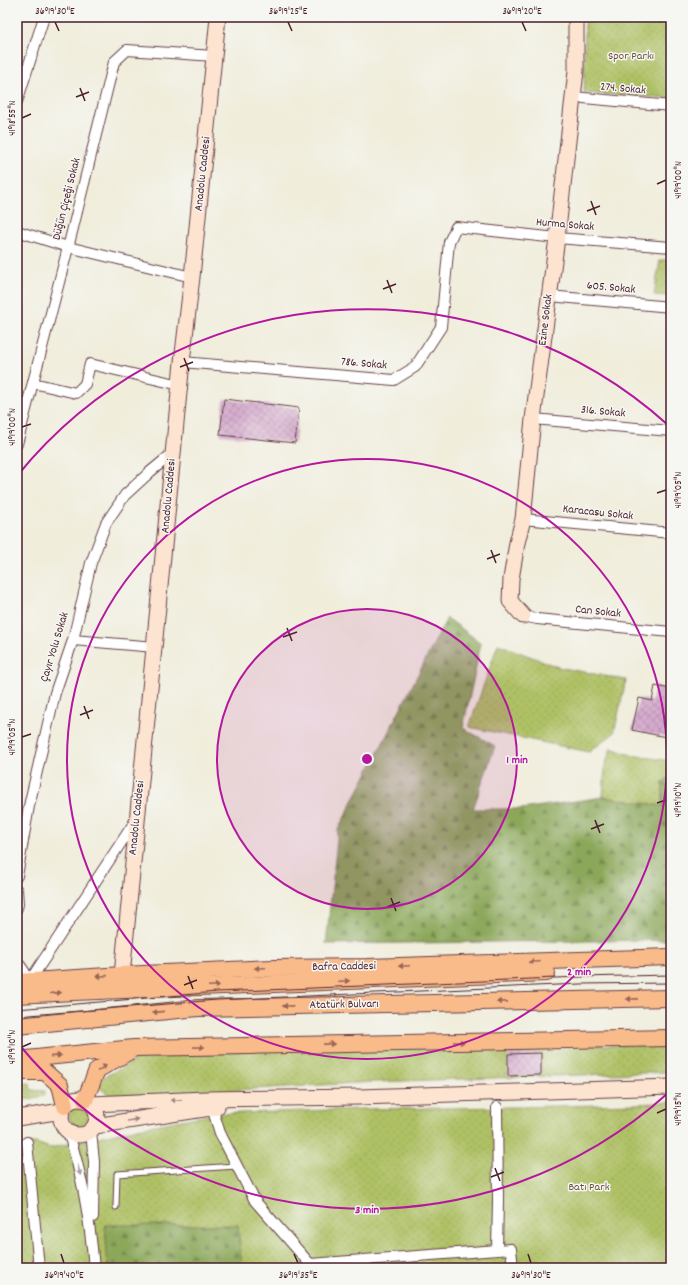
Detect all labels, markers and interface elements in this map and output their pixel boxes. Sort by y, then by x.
text: 36°19'30"E [35,5,75,19]
text: 36°19'25"E [269,5,308,19]
text: 36°19'20"E [502,5,542,19]
park label: Spor Parkı [608,48,654,65]
street label: 274. Sokak [600,79,647,99]
text: 41°18'55"N [6,100,20,136]
street label: Anadolu Caddesi [191,136,215,212]
street label: Düğün Çiçeği Sokak [49,156,85,242]
text: 41°19'00"N [672,161,686,199]
street label: Hurma Sokak [535,214,595,236]
street label: 605. Sokak [586,277,636,299]
street label: Ezine Sokak [534,293,558,347]
street label: 786. Sokak [340,354,388,374]
street label: 316. Sokak [580,402,626,422]
text: 41°19'00"N [6,408,20,446]
street label: Anadolu Caddesi [157,458,181,534]
text: 41°19'05"N [672,472,686,508]
street label: Karacasu Sokak [562,501,634,525]
street label: Can Sokak [574,601,622,623]
street label: Çayır Yolu Sokak [36,610,74,684]
text: 41°19'05"N [6,719,20,755]
centre of rings [360,752,374,766]
text: 1 min [506,752,528,769]
street label: Anadolu Caddesi [125,780,149,856]
text: 41°19'10"N [672,783,686,817]
street label: Bafra Caddesi [312,958,376,976]
one-way arrow [527,959,540,965]
one-way arrow [398,962,410,969]
text: 2 min [567,964,591,981]
one-way arrow [254,965,266,972]
one-way arrow [96,973,108,980]
one-way arrow [338,977,350,984]
one-way arrow [208,983,221,989]
one-way arrow [50,990,63,996]
street label: Atatürk Bulvarı [309,996,379,1014]
one-way arrow [625,996,638,1002]
one-way arrow [496,998,508,1005]
one-way arrow [281,1003,294,1009]
one-way arrow [152,1009,164,1015]
text: 41°19'10"N [6,1030,20,1064]
one-way arrow [453,1039,466,1045]
one-way arrow [323,1041,335,1048]
one-way arrow [193,1044,206,1050]
one-way arrow [50,1053,62,1059]
one-way arrow [97,1064,108,1072]
text: 41°19'15"N [672,1092,686,1126]
one-way arrow [170,1097,182,1104]
one-way arrow [127,1117,139,1123]
one-way arrow [76,1163,82,1176]
park label: Batı Park [568,1179,610,1196]
text: 3 min [355,1202,379,1219]
text: 36°19'40"E [45,1269,84,1283]
text: 36°19'35"E [279,1269,318,1283]
text: 36°19'30"E [511,1269,551,1283]

